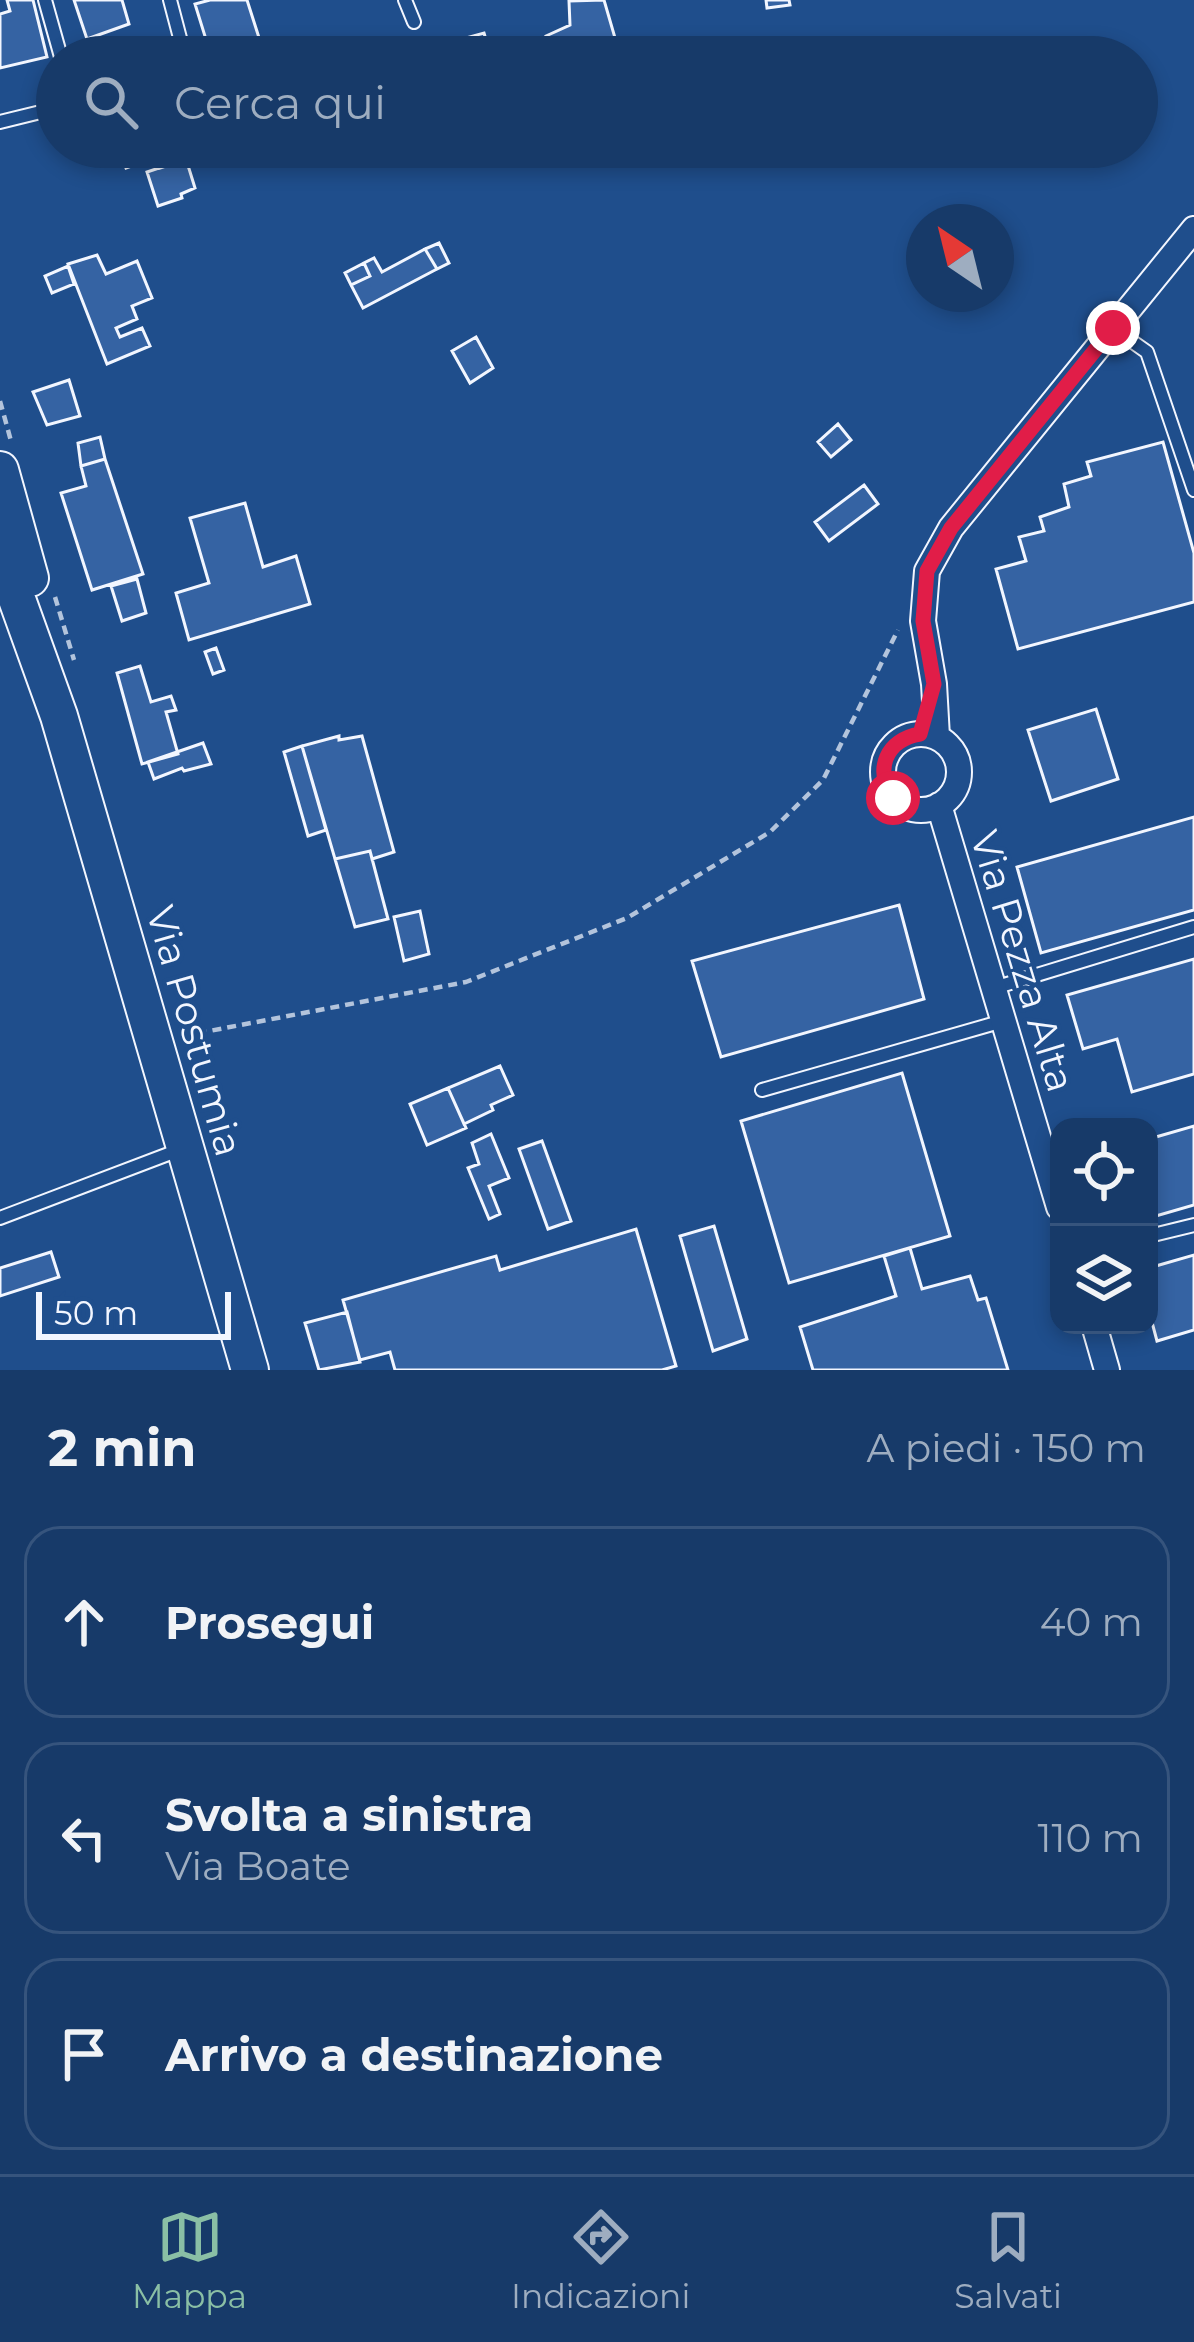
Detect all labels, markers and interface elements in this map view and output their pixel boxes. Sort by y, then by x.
search box [36,36,1158,168]
icon: search [78,69,144,135]
text: Cerca qui [174,75,386,130]
north arrow [906,204,1014,312]
route end [1086,301,1140,355]
route start [866,771,920,825]
street label: Via Pezza Alta [961,825,1085,1097]
street label: Via Postumia [136,900,254,1162]
map controls [1050,1118,1158,1334]
button: locate [1050,1118,1158,1226]
button: layers [1050,1226,1158,1334]
scale bar [36,1286,231,1339]
text: 50 m [54,1293,138,1333]
text: 2 min [48,1417,197,1479]
text: A piedi · 150 m [867,1424,1146,1472]
icon: ahead [51,1589,117,1655]
text: Prosegui [165,1595,374,1650]
text: 40 m [1040,1598,1143,1646]
text: Svolta a sinistra [165,1787,533,1842]
icon: left [51,1805,117,1871]
text: 110 m [1037,1814,1143,1862]
text: Via Boate [165,1842,351,1890]
icon: arrive [51,2021,117,2087]
text: Arrivo a destinazione [165,2027,663,2082]
tab: Mappa [132,2204,247,2316]
tab: Indicazioni [511,2204,690,2316]
tab: Salvati [954,2204,1062,2316]

